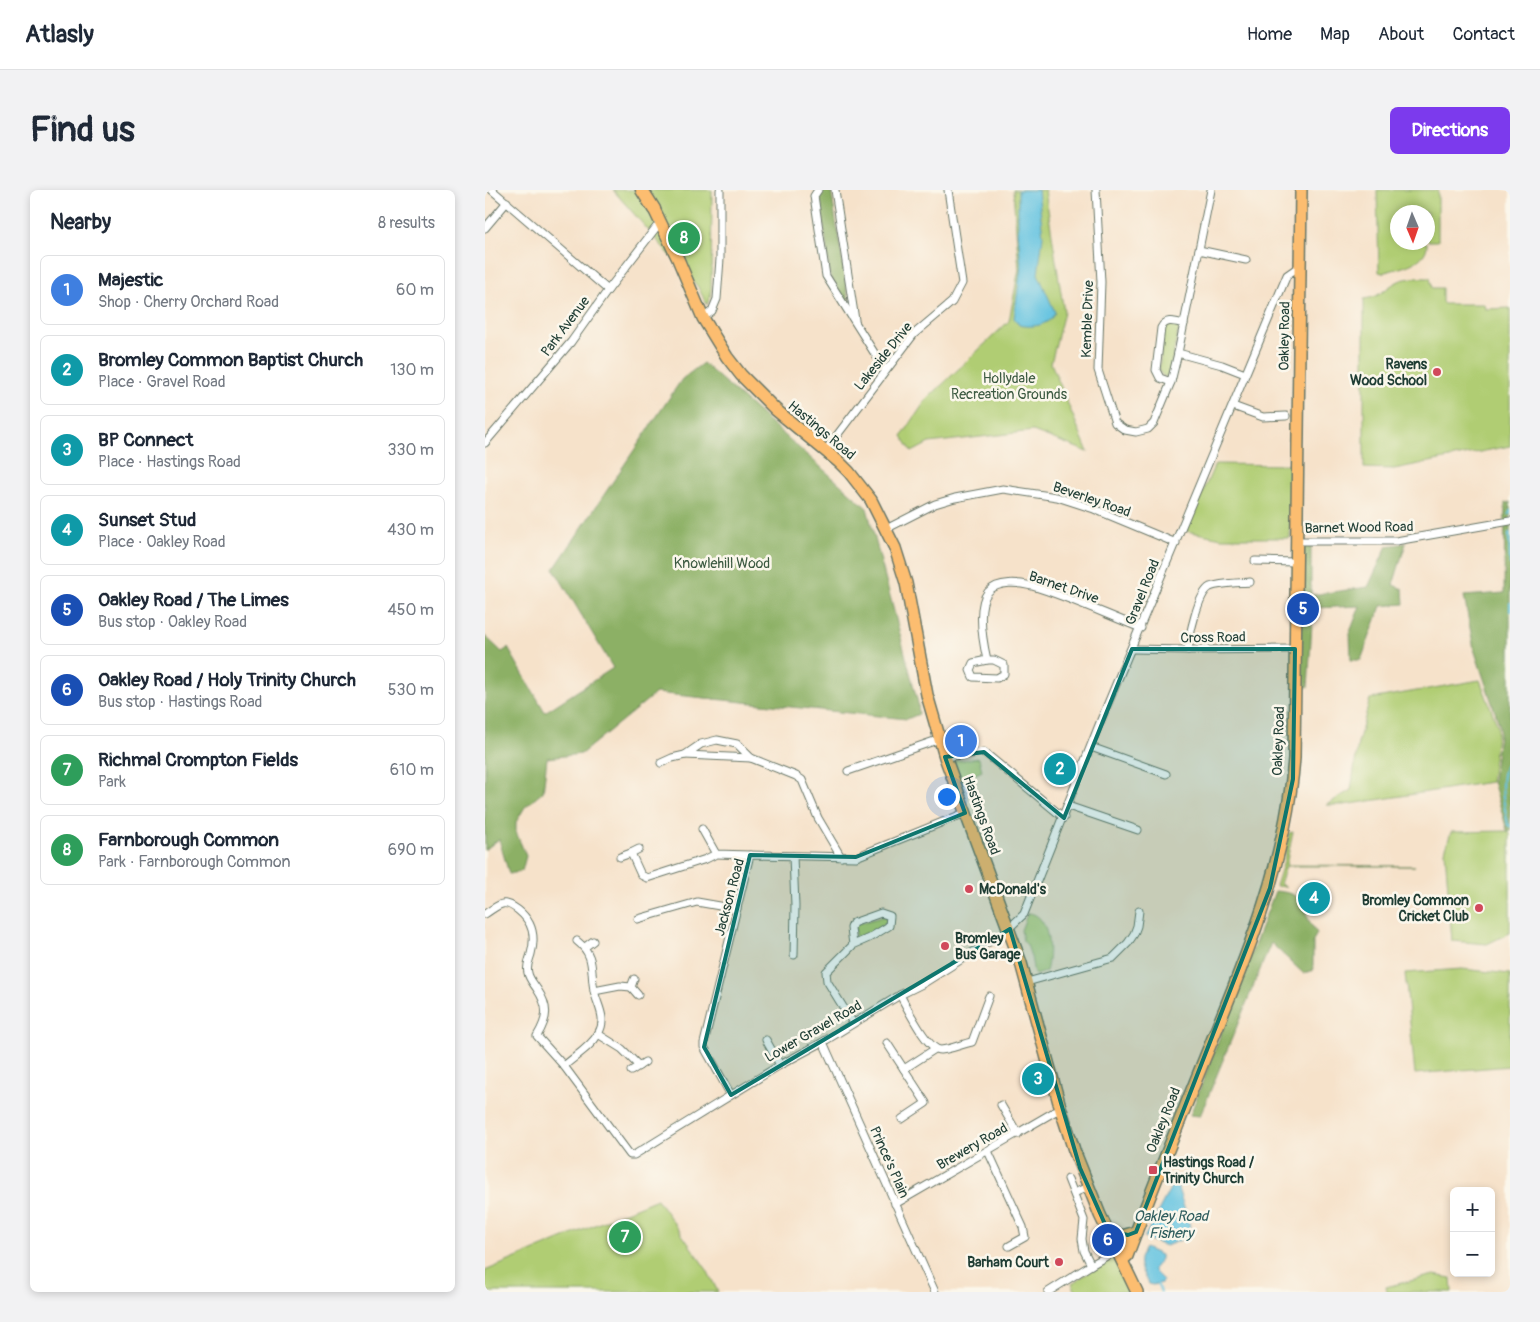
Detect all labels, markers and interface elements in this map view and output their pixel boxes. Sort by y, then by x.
text: Atlasly [25,20,94,49]
text: Home [1247,23,1292,46]
text: Map [1320,23,1350,46]
text: About [1378,23,1424,46]
text: Contact [1452,23,1515,46]
button: Directions [1390,107,1510,154]
text: Find us [30,108,135,152]
north arrow [1390,205,1435,250]
text: Nearby [50,209,111,236]
text: 8 results [378,213,435,233]
pin: 8 [668,219,700,257]
text: Majestic [98,268,163,292]
text: 1 [64,280,70,300]
text: 60 m [396,280,434,300]
street label: Kemble Drive [1078,280,1097,358]
text: Shop · Cherry Orchard Road [98,292,279,312]
street label: Park Avenue [537,293,593,360]
street label: Oakley Road [1275,301,1294,371]
street label: Lakeside Drive [851,319,916,394]
text: Bromley Common Baptist Church [98,348,363,372]
place label: Ravens Wood School [1350,356,1428,389]
text: 2 [63,360,71,380]
text: 130 m [390,360,434,380]
marker: Ravens Wood School [1431,366,1443,378]
park label: Hollydale Recreation Grounds [951,370,1068,403]
text: Place · Gravel Road [98,372,225,392]
street label: Hastings Road [784,397,859,464]
text: BP Connect [98,428,193,452]
text: 3 [63,440,71,460]
text: 330 m [388,440,434,460]
text: Place · Hastings Road [98,452,241,472]
street label: Beverley Road [1051,478,1133,521]
text: Sunset Stud [98,508,196,532]
street label: Barnet Wood Road [1304,518,1414,537]
text: 4 [62,520,72,540]
text: 430 m [387,520,434,540]
text: Place · Oakley Road [98,532,226,552]
park label: Knowlehill Wood [674,555,770,572]
street label: Gravel Road [1122,557,1163,628]
street label: Barnet Drive [1027,568,1101,607]
text: Oakley Road / The Limes [98,588,289,612]
pin: 5 [1287,590,1319,628]
text: 5 [63,600,71,620]
text: 450 m [387,600,434,620]
text: Bus stop · Oakley Road [98,612,247,632]
street label: Cross Road [1180,628,1246,647]
text: Oakley Road / Holy Trinity Church [98,668,356,692]
text: 6 [62,680,72,700]
text: 530 m [388,680,434,700]
text: Bus stop · Hastings Road [98,692,262,712]
street label: Oakley Road [1269,706,1288,776]
pin: 1 [945,722,977,760]
text: Richmal Crompton Fields [98,748,298,772]
pin: 2 [1044,750,1076,788]
text: 7 [63,760,71,780]
text: 610 m [390,760,434,780]
text: Park [98,772,126,792]
street label: Hastings Road [959,773,1004,857]
your location [934,784,960,810]
text: Farnborough Common [98,828,279,852]
text: 8 [63,840,71,860]
text: 690 m [388,840,434,860]
text: Park · Farnborough Common [98,852,291,872]
street label: Jackson Road [711,856,748,938]
pin: 4 [1298,879,1330,917]
place label: McDonald's [979,881,1047,898]
marker: McDonald's [963,883,975,895]
place label: Bromley Common Cricket Club [1362,892,1469,925]
marker: Bromley Common Cricket Club [1473,902,1485,914]
place label: Bromley Bus Garage [955,930,1022,963]
marker: Bromley Bus Garage [939,940,951,952]
street label: Lower Gravel Road [762,997,865,1066]
pin: 3 [1022,1060,1054,1098]
street label: Oakley Road [1143,1085,1184,1156]
street label: Brewery Road [934,1119,1011,1174]
street label: Prince's Plain [866,1124,913,1201]
place label: Hastings Road / Trinity Church [1162,1154,1254,1187]
marker: Hastings Road / Trinity Church [1147,1164,1159,1176]
map controls [1450,1187,1495,1277]
button: + [1450,1187,1495,1232]
water label: Oakley Road Fishery [1134,1207,1210,1243]
pin: 7 [609,1218,641,1256]
pin: 6 [1092,1221,1124,1259]
button: − [1450,1232,1495,1277]
place label: Barham Court [967,1254,1049,1271]
marker: Barham Court [1053,1256,1065,1268]

